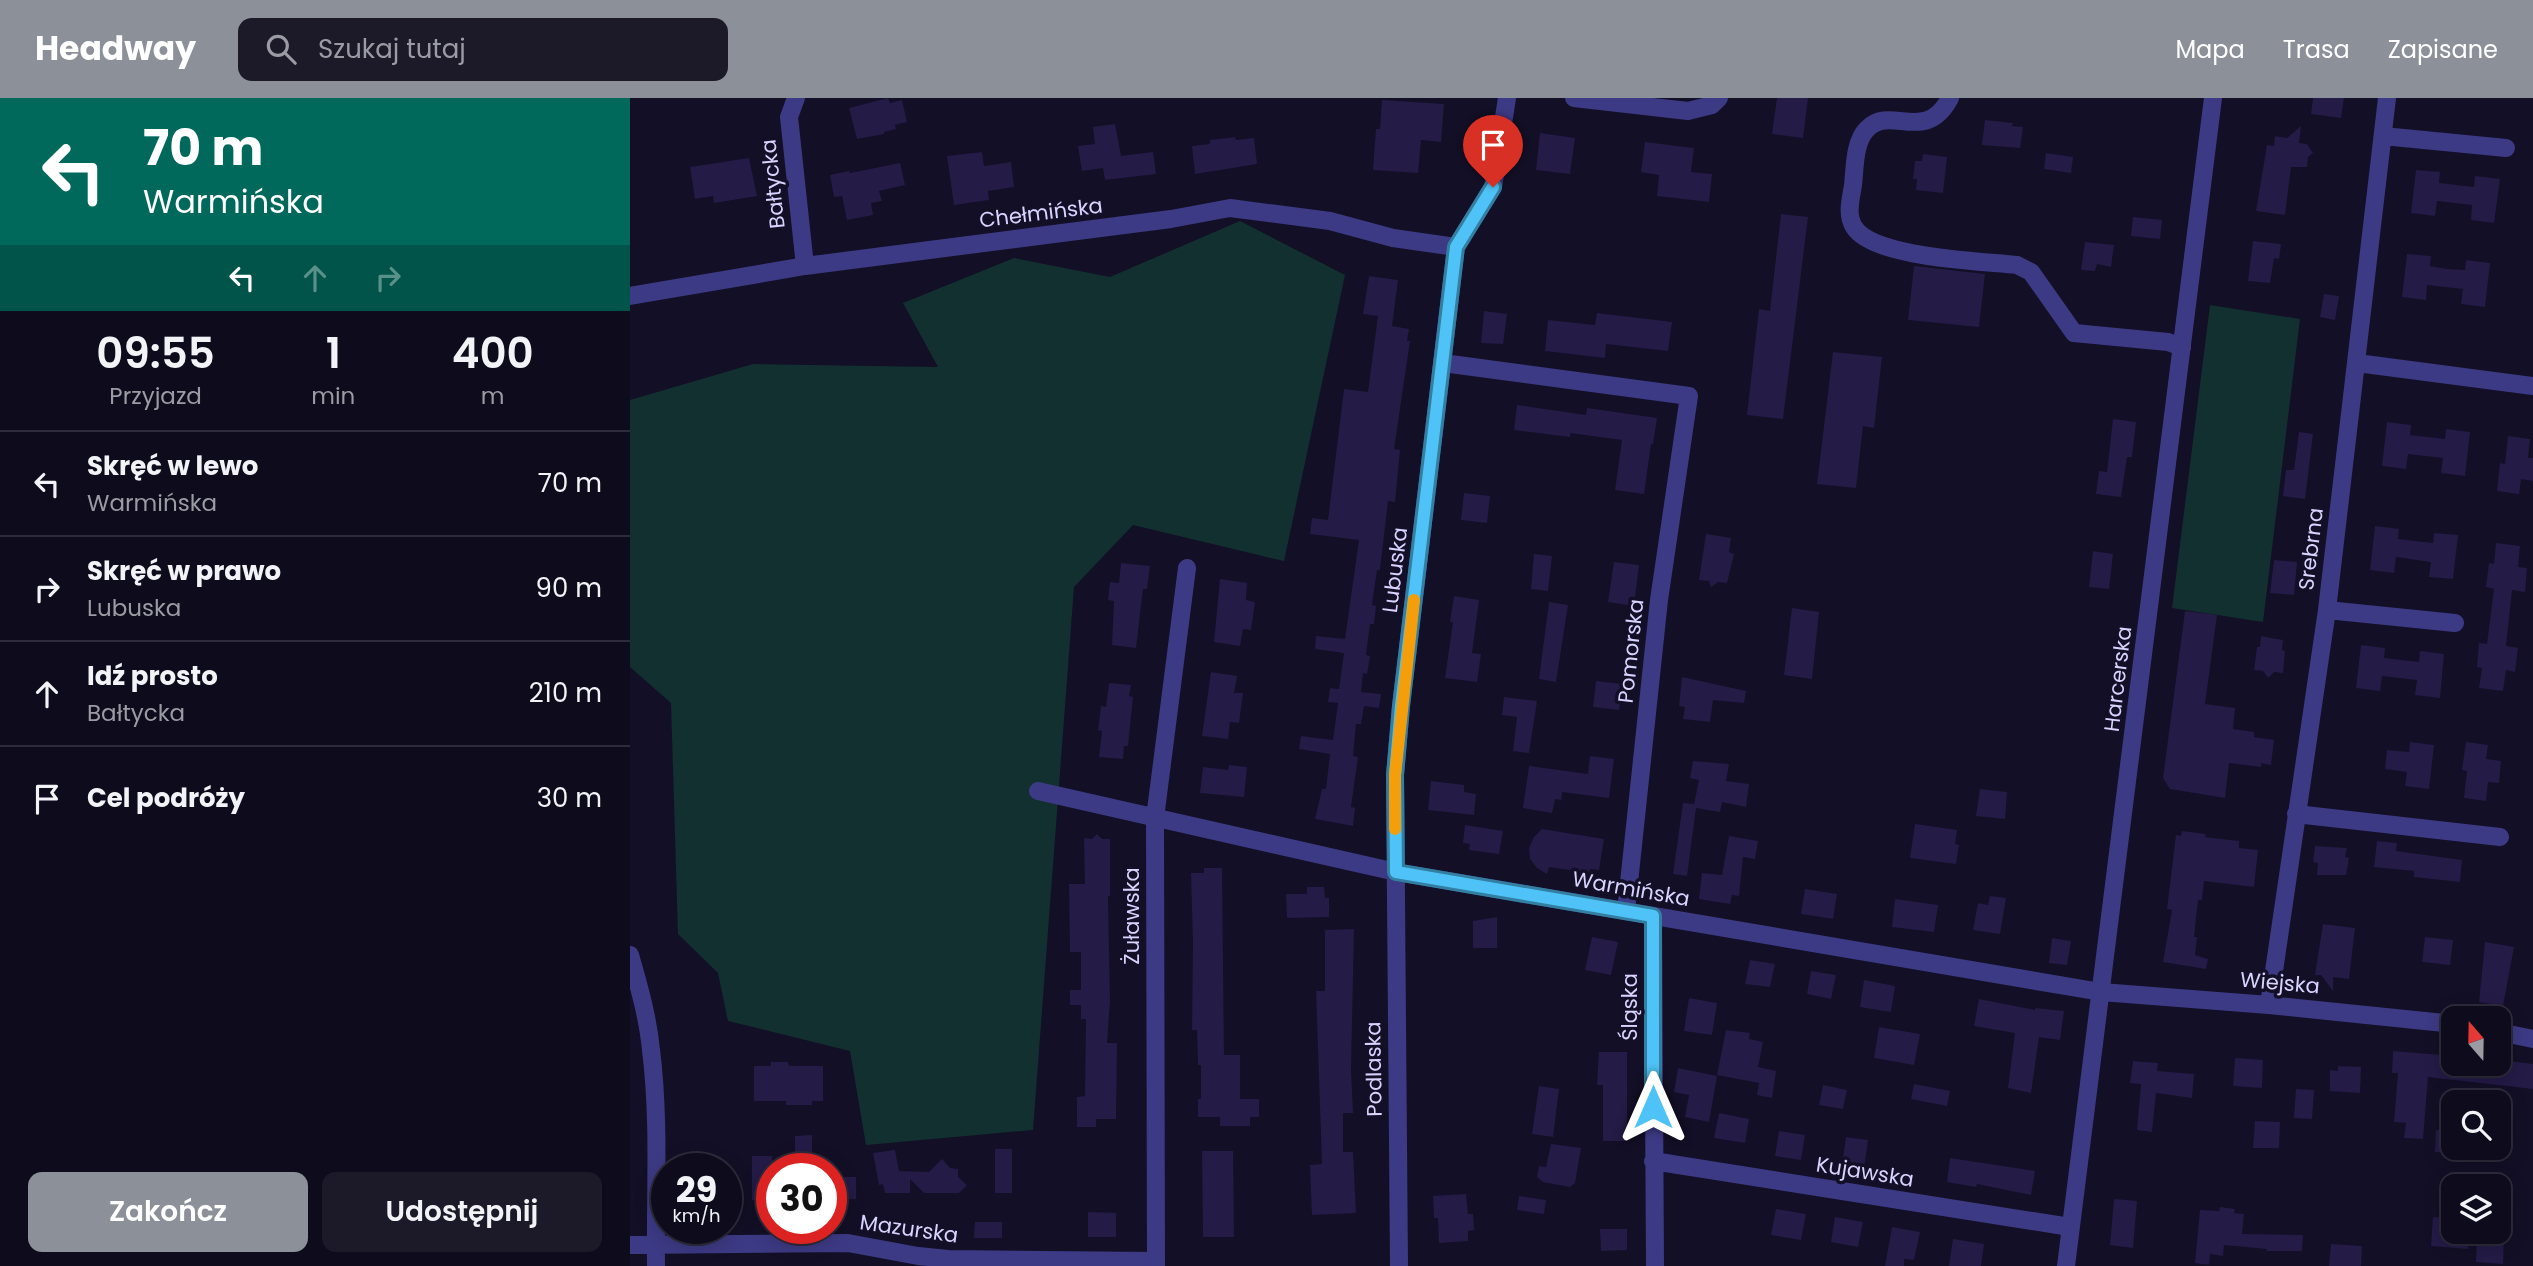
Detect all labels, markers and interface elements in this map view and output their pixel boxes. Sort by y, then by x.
search box [238,18,728,81]
text: Headway [35,25,196,72]
icon: search [262,30,300,68]
text: Szukaj tutaj [318,31,466,67]
text: Mapa [2175,33,2245,66]
text: Trasa [2283,33,2350,66]
text: Zapisane [2388,33,2498,66]
text: 70 m [143,114,263,182]
pin [1463,115,1523,187]
icon: left [28,126,119,217]
icon: arrive [1474,126,1512,164]
street label: Bałtycka [753,138,792,230]
text: Warmińska [143,179,324,224]
street label: Chełmińska [978,191,1104,234]
icon: left [223,259,261,297]
icon: ahead [296,259,334,297]
icon: right [369,259,407,297]
text: 09:55 [96,324,215,383]
text: 1 [326,324,341,383]
text: 400 [452,324,534,383]
text: Przyjazd [109,380,202,412]
text: min [311,380,355,412]
text: m [481,380,505,412]
text: Skręć w lewo [87,448,258,484]
icon: left [28,465,66,503]
text: 70 m [538,465,602,501]
text: Warmińska [87,487,217,519]
street label: Srebrna [2291,506,2330,592]
street label: Lubuska [1375,525,1414,614]
text: Skręć w prawo [87,553,281,589]
icon: right [28,570,66,608]
text: 90 m [536,570,602,606]
text: Lubuska [87,592,181,624]
street label: Pomorska [1611,597,1650,704]
street label: Harcerska [2097,624,2138,733]
text: Idź prosto [87,658,218,694]
icon: ahead [28,675,66,713]
text: 210 m [529,675,602,711]
text: Bałtycka [87,697,185,729]
icon: arrive [28,780,66,818]
text: Cel podróży [87,780,245,816]
text: 30 m [537,780,602,816]
street label: Warmińska [1570,864,1692,913]
street label: Żuławska [1117,867,1146,965]
street label: Wiejska [2239,965,2321,1000]
street label: Śląska [1615,973,1644,1041]
north arrow [2441,1006,2511,1076]
map controls [2441,1006,2511,1244]
street label: Podlaska [1358,1021,1389,1117]
position arrow [1616,1070,1690,1144]
button: search [2441,1090,2511,1160]
street label: Kujawska [1814,1149,1916,1194]
speed limit sign: 30 [756,1153,847,1244]
text: 29 [676,1165,717,1214]
button: Zakończ [28,1172,308,1252]
button: Udostępnij [322,1172,602,1252]
button: layers [2441,1174,2511,1244]
text: km/h [673,1203,720,1228]
street label: Mazurska [858,1207,960,1250]

